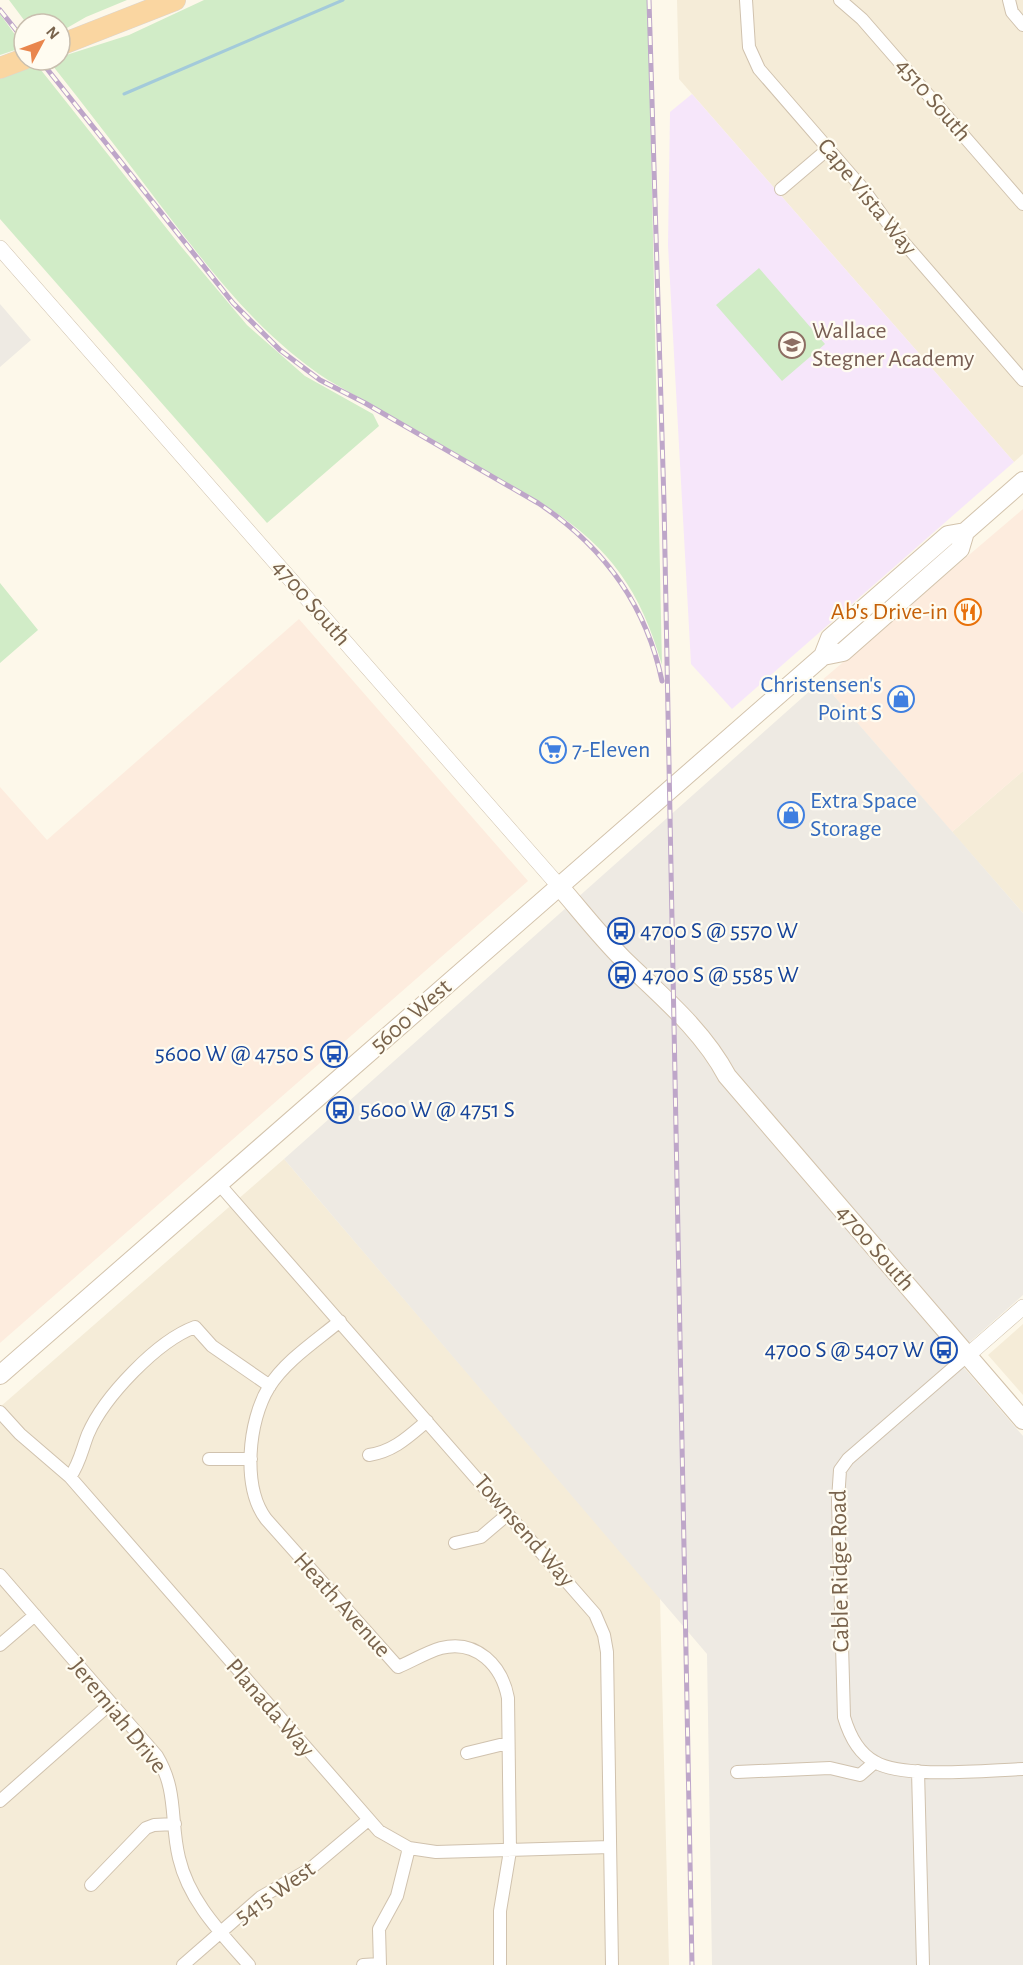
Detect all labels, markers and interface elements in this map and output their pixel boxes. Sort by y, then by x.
north arrow [12,12,72,72]
text: N [43,23,62,42]
street label: 4510 South [891,54,975,146]
street label: Cape Vista Way [813,134,921,260]
place label: Wallace Stegner Academy [812,319,974,371]
school or university icon: Wallace Stegner Academy [777,330,807,360]
street label: 4700 South [267,555,355,651]
restaurant icon: Ab's Drive-in [953,597,983,627]
place label: Ab's Drive-in [831,600,948,624]
place label: Christensen's Point S [760,673,882,725]
shop icon: Christensen's Point S [886,684,916,714]
supermarket icon: 7-Eleven [538,735,568,765]
place label: 7-Eleven [572,738,650,762]
place label: Extra Space Storage [810,789,917,841]
shop icon: Extra Space Storage [776,800,806,830]
bus stop icon: 4700 S @ 5570 W [606,916,636,946]
place label: 4700 S @ 5570 W [640,919,799,943]
bus stop icon: 4700 S @ 5585 W [607,960,637,990]
place label: 4700 S @ 5585 W [642,963,799,987]
street label: 5600 West [366,974,456,1057]
bus stop icon: 5600 W @ 4750 S [319,1039,349,1069]
place label: 5600 W @ 4750 S [155,1042,314,1066]
bus stop icon: 5600 W @ 4751 S [325,1095,355,1125]
place label: 5600 W @ 4751 S [360,1098,515,1122]
street label: 4700 South [831,1200,919,1296]
bus stop icon: 4700 S @ 5407 W [929,1335,959,1365]
place label: 4700 S @ 5407 W [764,1338,925,1362]
street label: Townsend Way [469,1470,579,1592]
street label: Cable Ridge Road [827,1489,853,1653]
street label: Heath Avenue [289,1548,395,1662]
street label: Jeremiah Drive [65,1654,171,1778]
street label: Planada Way [221,1654,319,1762]
street label: 5415 West [231,1857,320,1929]

